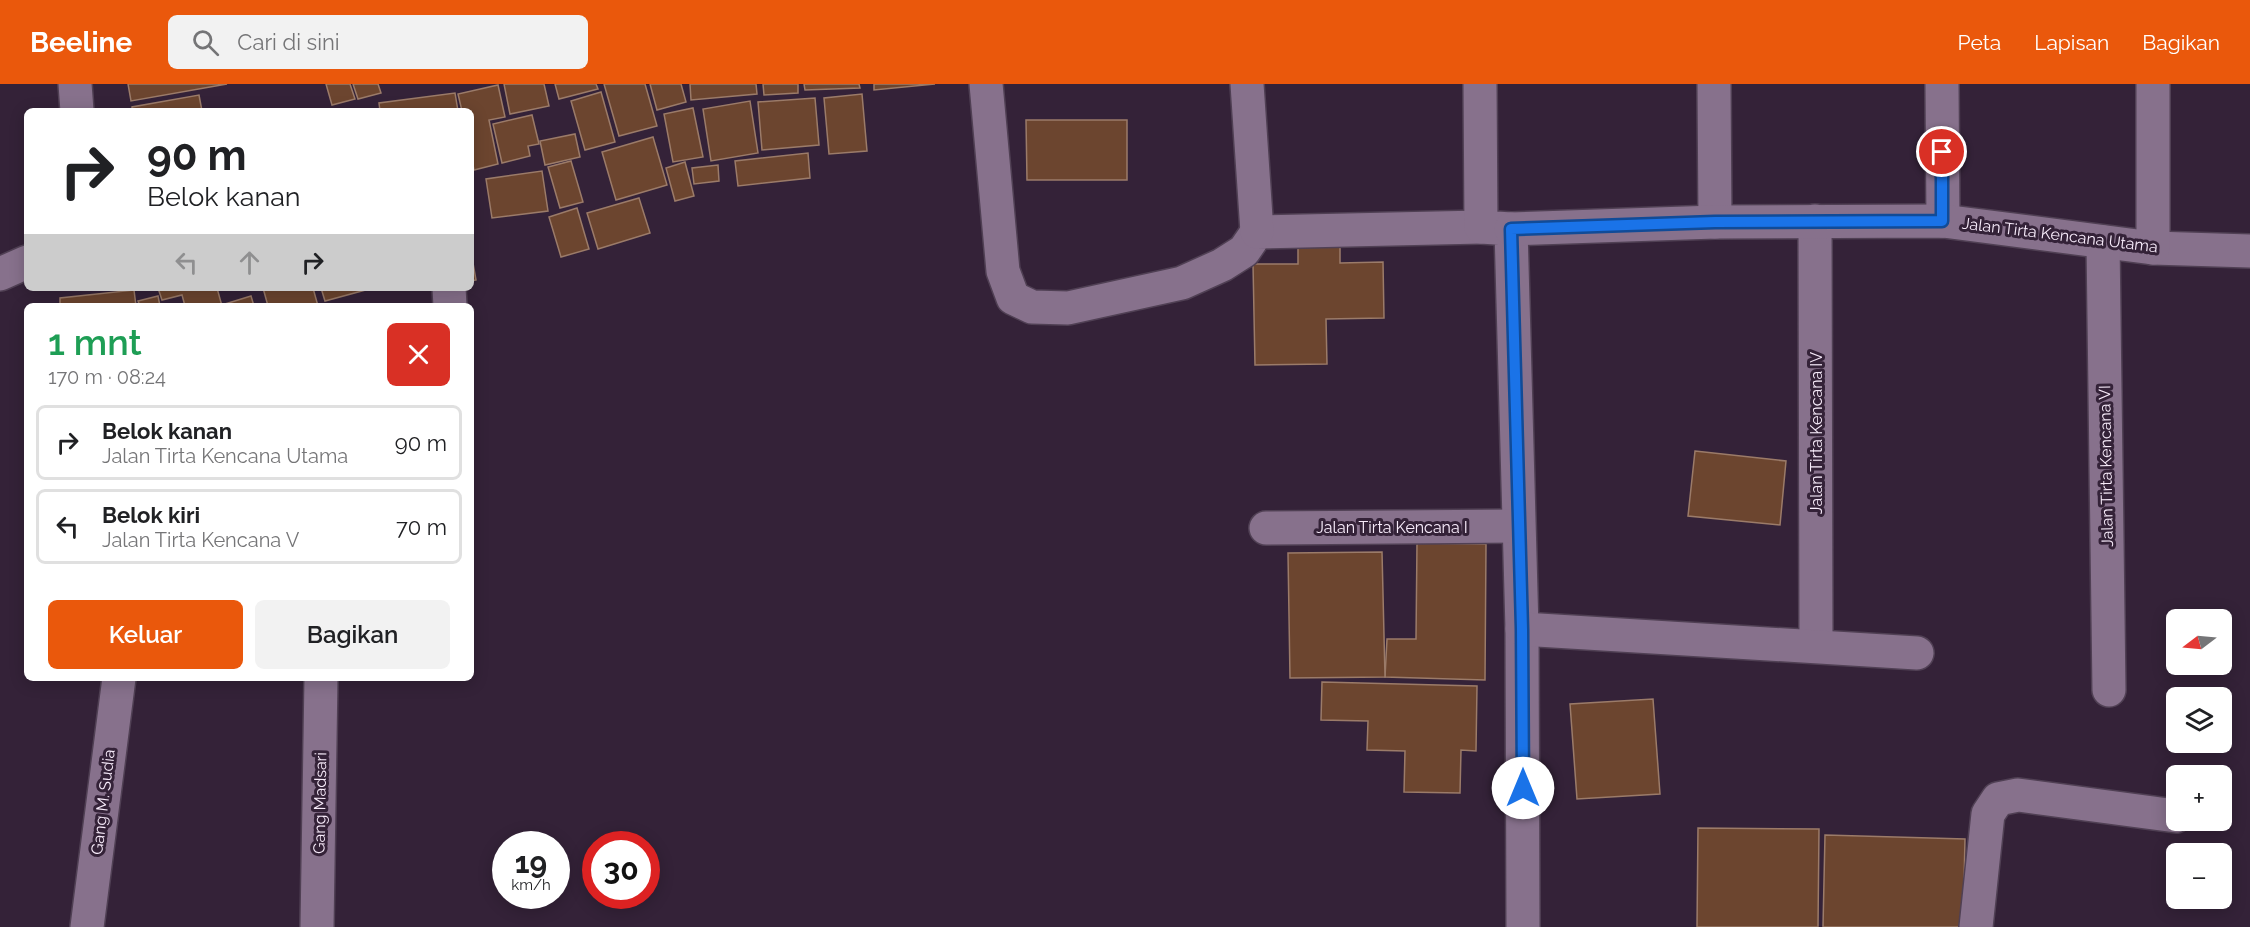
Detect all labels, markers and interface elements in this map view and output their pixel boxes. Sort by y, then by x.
search box [168,15,588,69]
text: Beeline [30,26,132,59]
icon: search [189,26,222,59]
text: Cari di sini [237,29,340,55]
text: Peta [1958,30,2001,55]
text: Lapisan [2034,30,2109,55]
text: Bagikan [2142,30,2220,55]
pin [1916,126,1967,177]
text: 90 m [147,131,247,180]
icon: right [48,132,126,210]
icon: arrive [1925,135,1958,168]
text: Belok kanan [147,181,301,212]
street label: Jalan Tirta Kencana Utama [1961,214,2159,256]
icon: left [170,246,203,279]
icon: ahead [233,246,266,279]
icon: right [296,246,329,279]
text: 1 mnt [48,321,142,363]
button: close [387,323,450,386]
street label: Jalan Tirta Kencana IV [1807,352,1826,514]
text: 170 m · 08:24 [48,365,166,389]
street label: Jalan Tirta Kencana VI [2095,385,2117,547]
text: Belok kanan [102,418,232,444]
icon: right [51,426,84,459]
text: 90 m [395,430,447,456]
text: Jalan Tirta Kencana Utama [102,444,348,468]
text: Belok kiri [102,502,200,528]
icon: left [51,510,84,543]
text: 70 m [396,514,447,540]
street label: Jalan Tirta Kencana I [1316,518,1468,537]
text: Jalan Tirta Kencana V [102,528,299,552]
button: Keluar [48,600,243,669]
button: Bagikan [255,600,450,669]
north arrow [2166,609,2232,675]
map controls [2166,609,2232,909]
button: layers [2166,687,2232,753]
street label: Gang M. Sudia [87,748,119,856]
street label: Gang Madsari [310,752,330,854]
position arrow [1491,756,1555,820]
button: + [2166,765,2232,831]
speed limit sign: 30 [582,831,660,909]
button: − [2166,843,2232,909]
text: 19 [515,845,547,880]
text: km/h [511,876,551,894]

